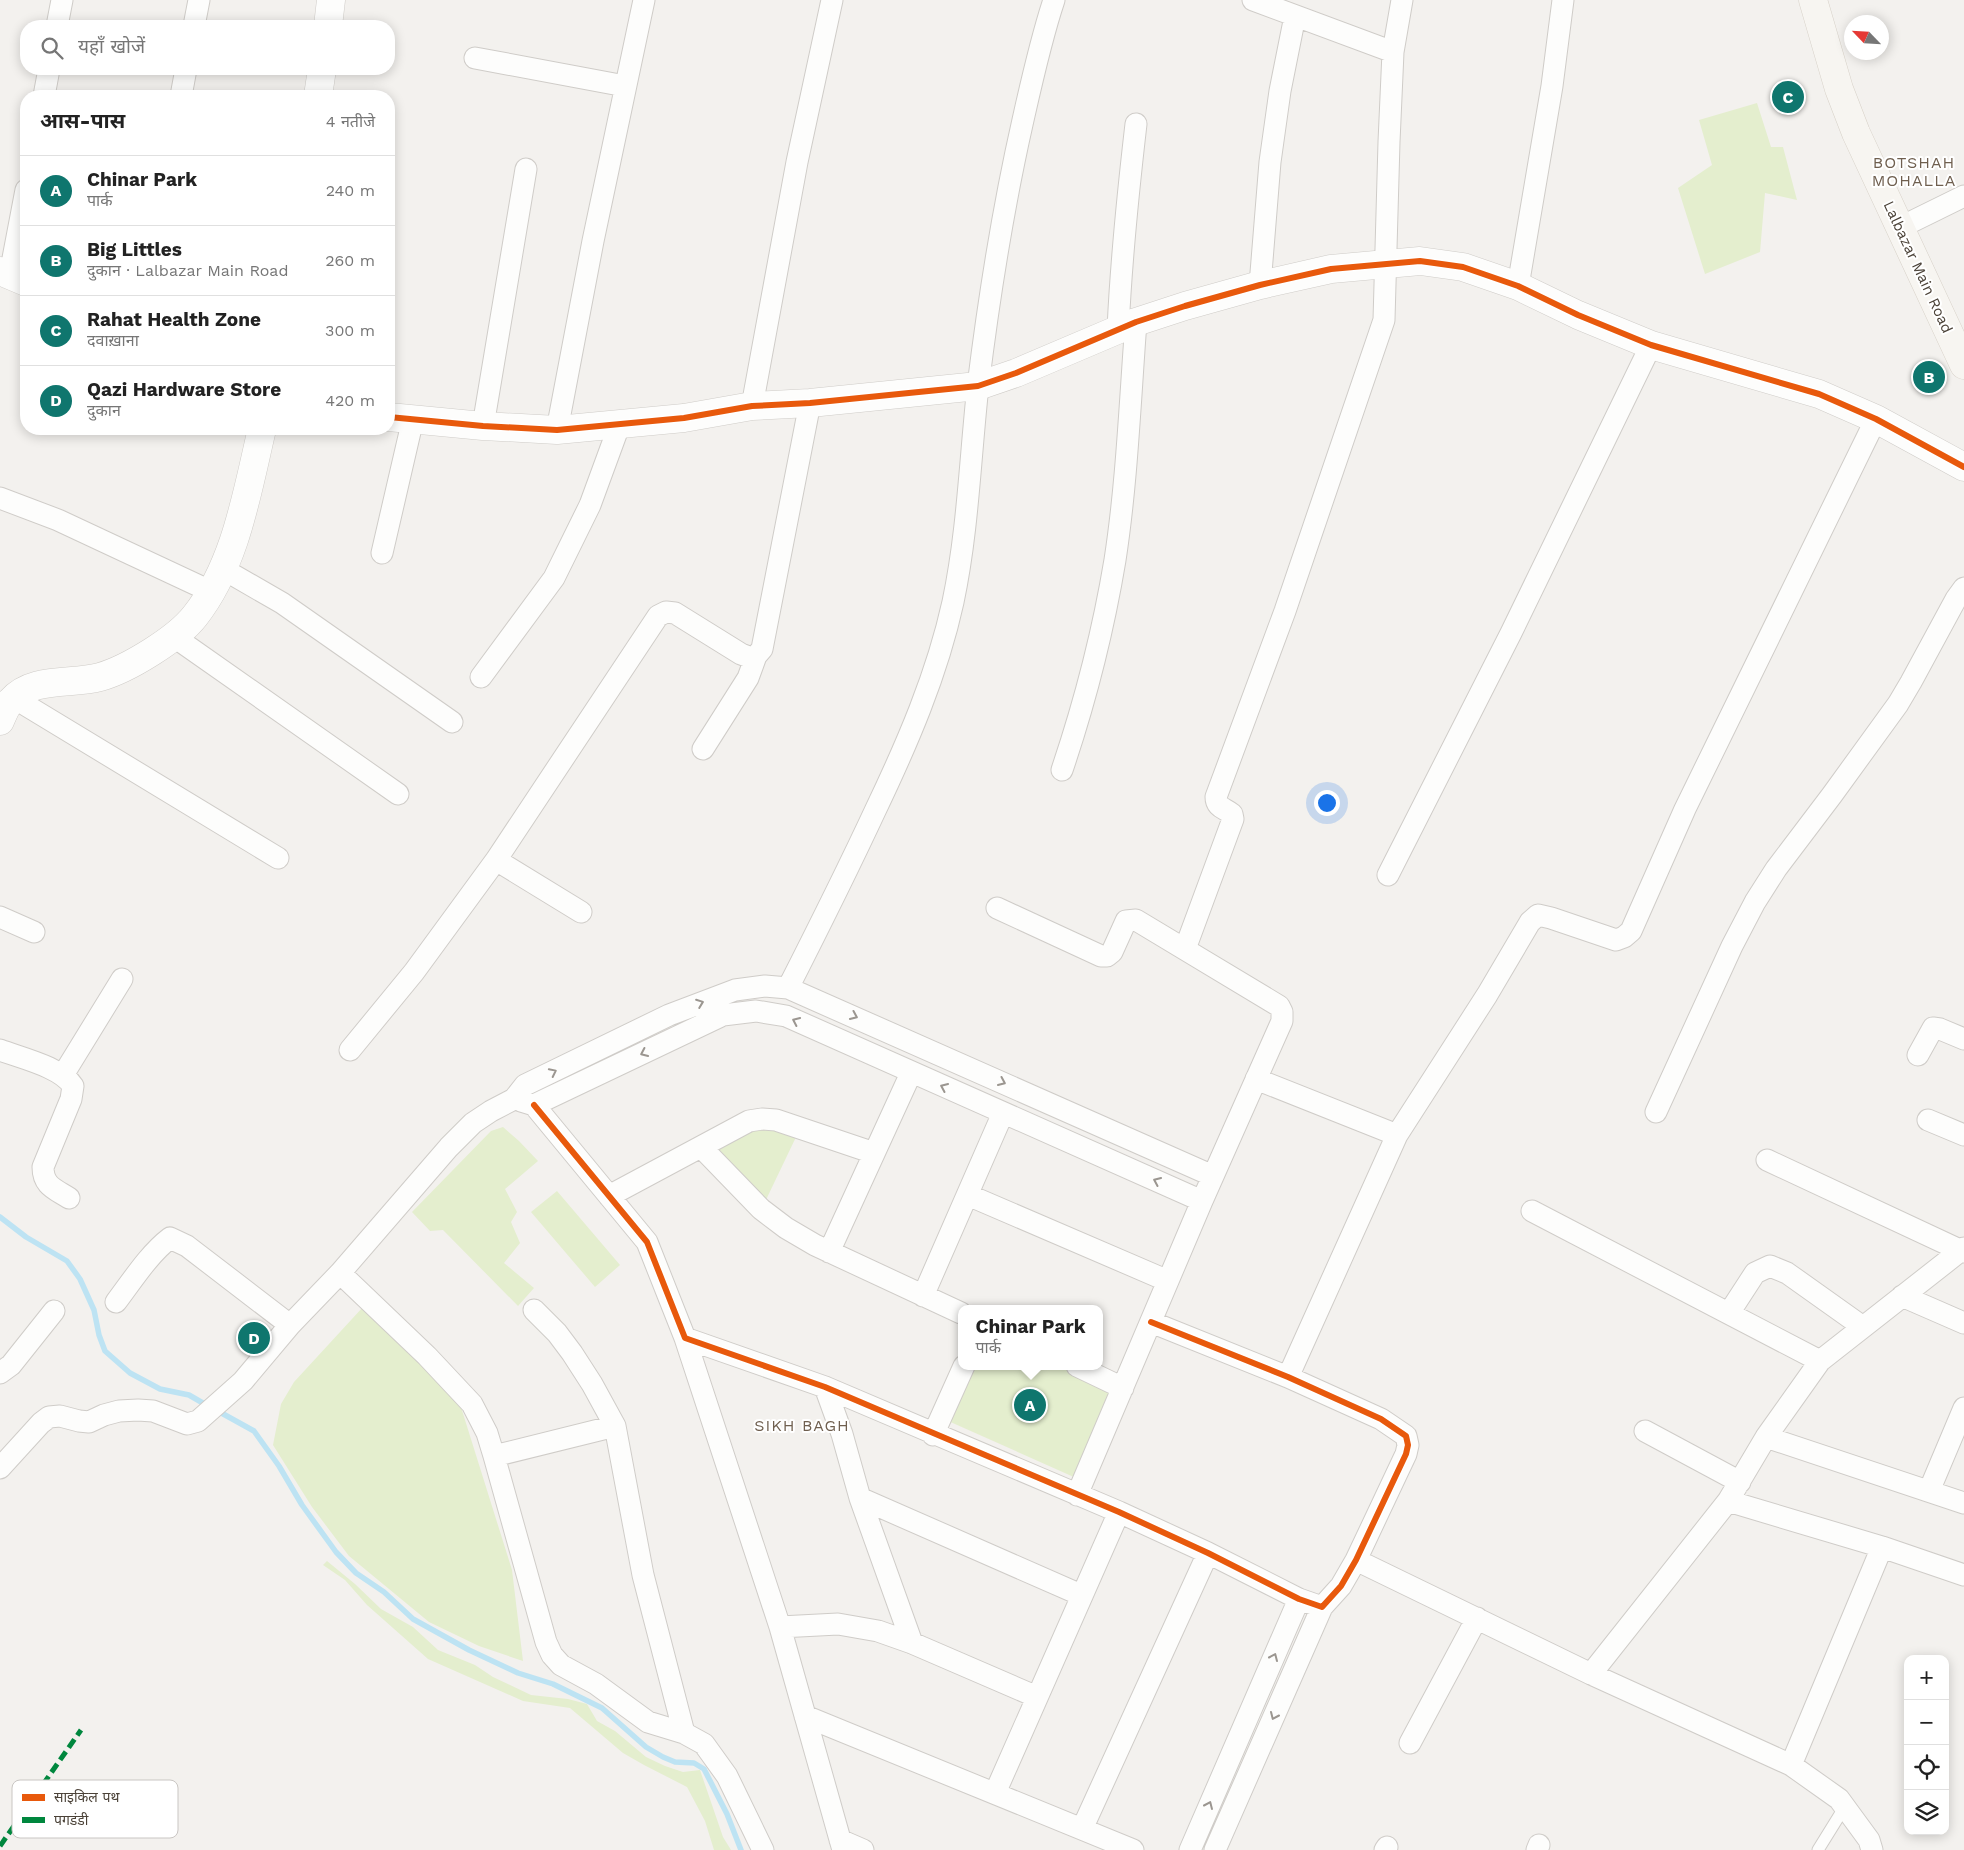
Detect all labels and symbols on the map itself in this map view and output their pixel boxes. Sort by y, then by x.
north arrow [1844,15,1889,60]
pin: C [1772,78,1804,116]
district label: BOTSHAH MOHALLA [1872,153,1956,190]
street label: Lalbazar Main Road [1880,198,1956,336]
pin: B [1913,358,1945,396]
your location [1314,790,1340,816]
one-way arrow [695,999,704,1009]
one-way arrow [849,1009,858,1020]
one-way arrow [792,1016,801,1027]
one-way arrow [640,1047,649,1057]
one-way arrow [548,1068,557,1078]
one-way arrow [997,1076,1006,1086]
one-way arrow [940,1083,949,1094]
one-way arrow [1153,1176,1162,1187]
pin: D [238,1319,270,1357]
pin: A [1014,1386,1046,1424]
district label: SIKH BAGH [754,1416,850,1435]
one-way arrow [1269,1653,1279,1661]
one-way arrow [1269,1711,1280,1720]
legend [12,1780,178,1838]
text: साइकिल पथ [54,1789,121,1805]
one-way arrow [1203,1801,1214,1810]
text: पगडंडी [54,1812,89,1828]

